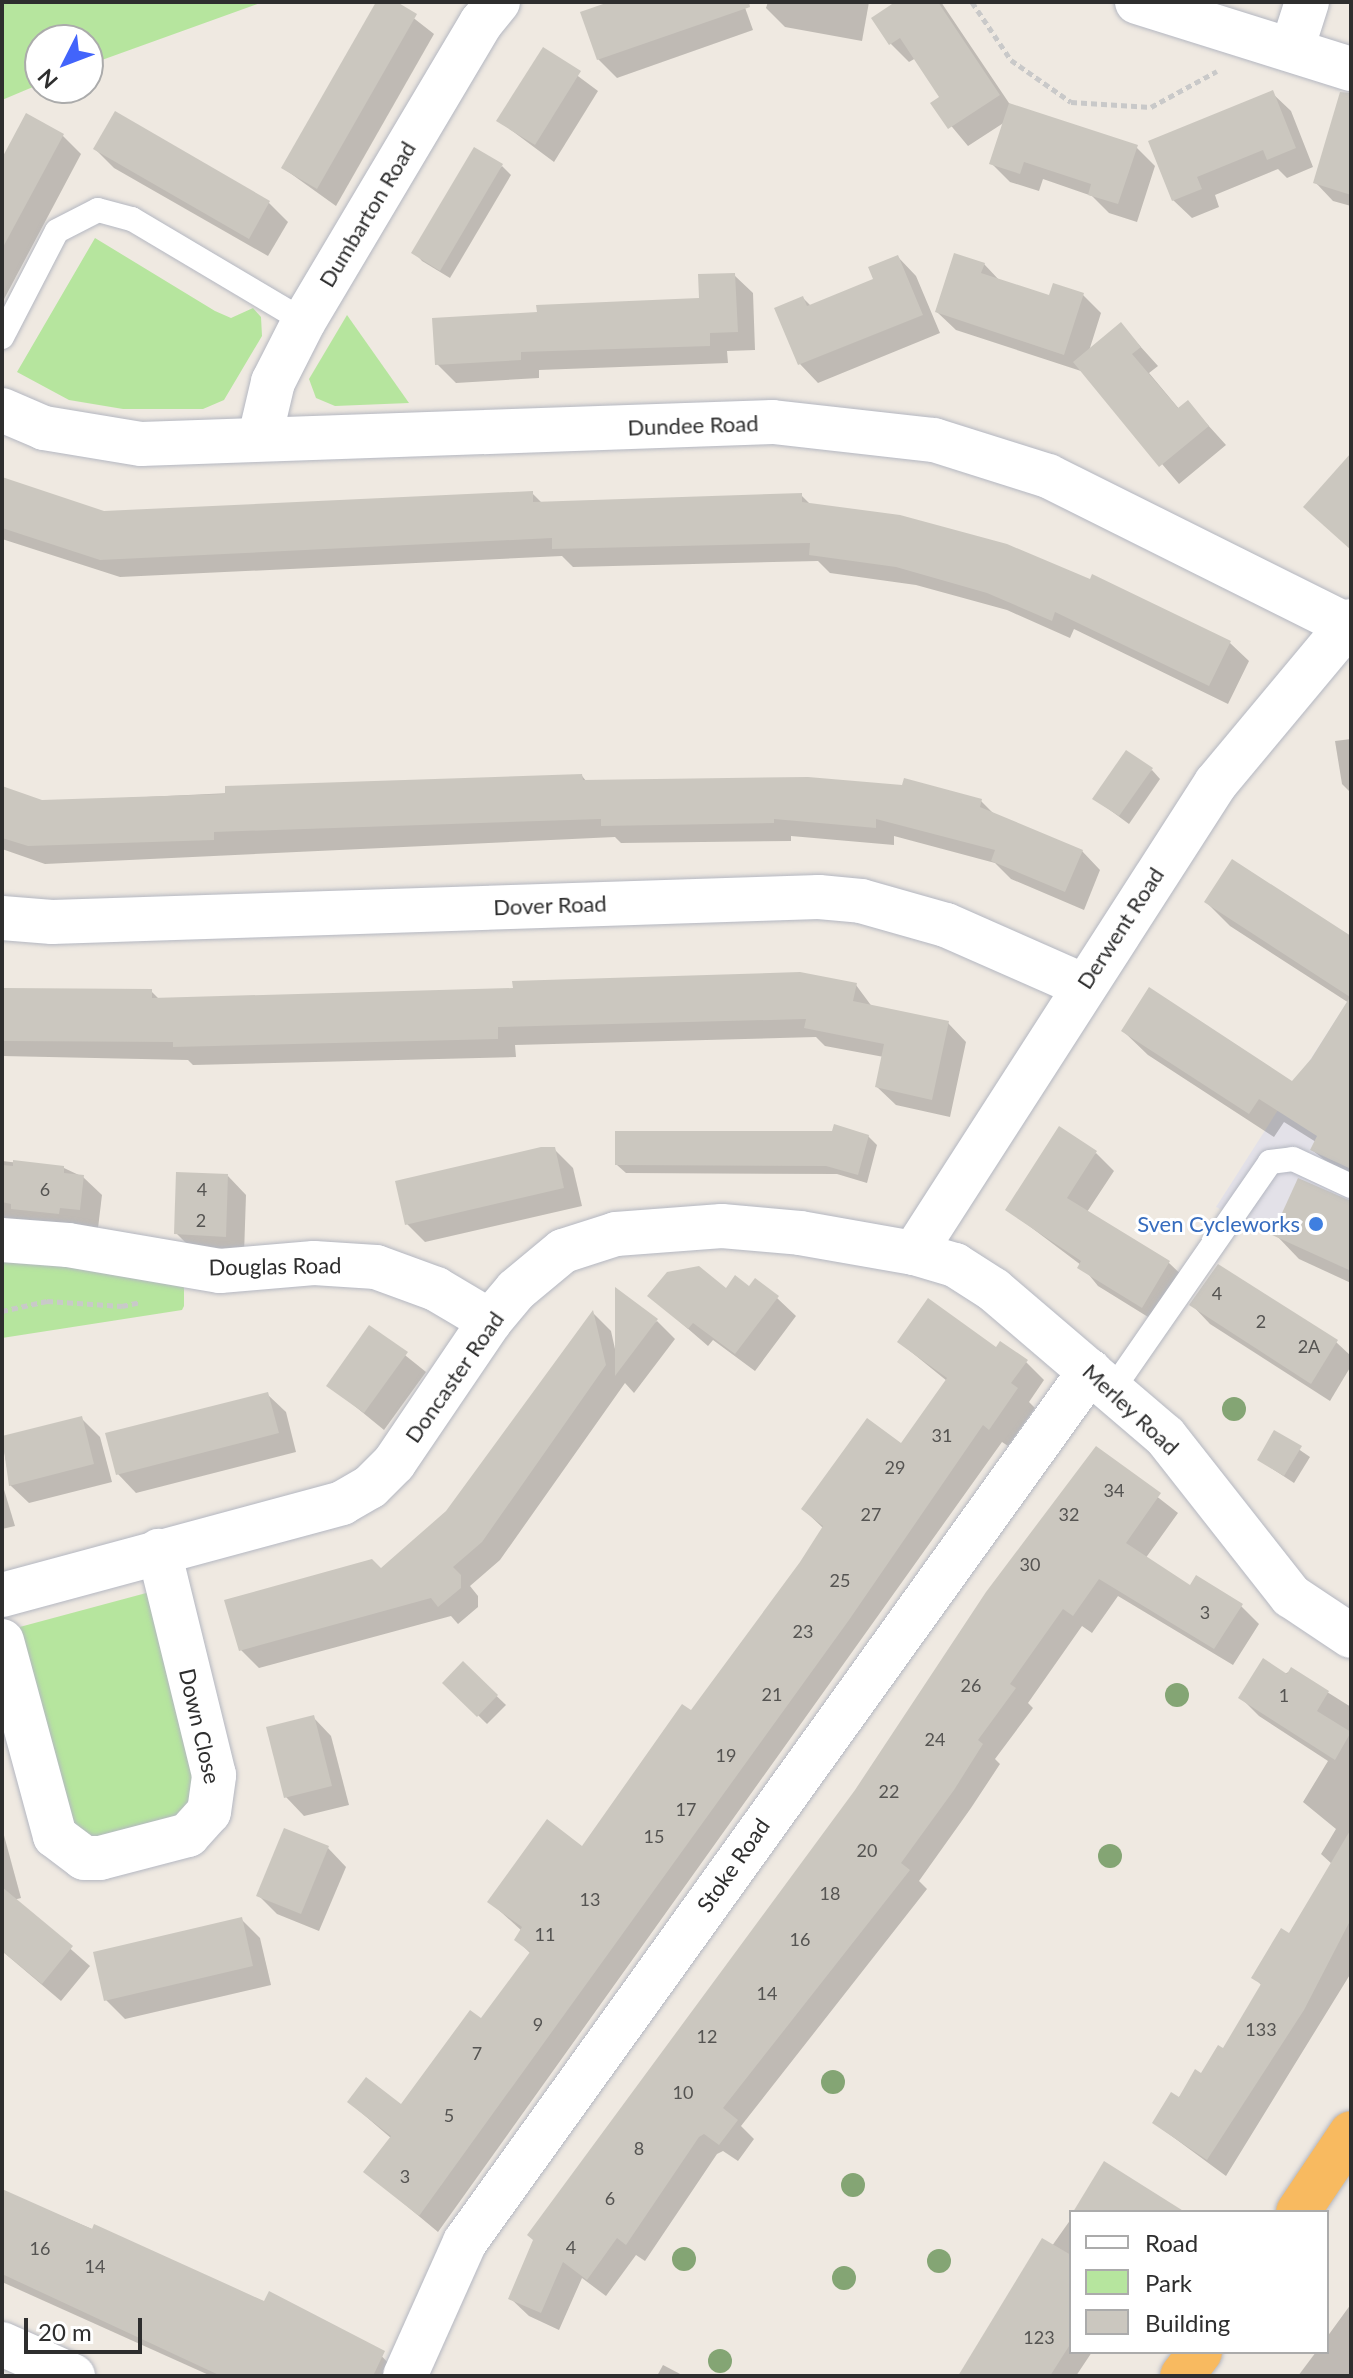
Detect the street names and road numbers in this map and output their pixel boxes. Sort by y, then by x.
street label: Dumbarton Road [313,136,421,292]
street label: Dundee Road [627,410,759,440]
street label: Derwent Road [1071,862,1169,994]
street label: Dover Road [493,890,607,920]
street label: Douglas Road [208,1252,342,1280]
street label: Doncaster Road [399,1306,509,1448]
street label: Merley Road [1077,1358,1185,1460]
street label: Down Close [174,1666,226,1786]
street label: Stoke Road [691,1813,775,1917]

